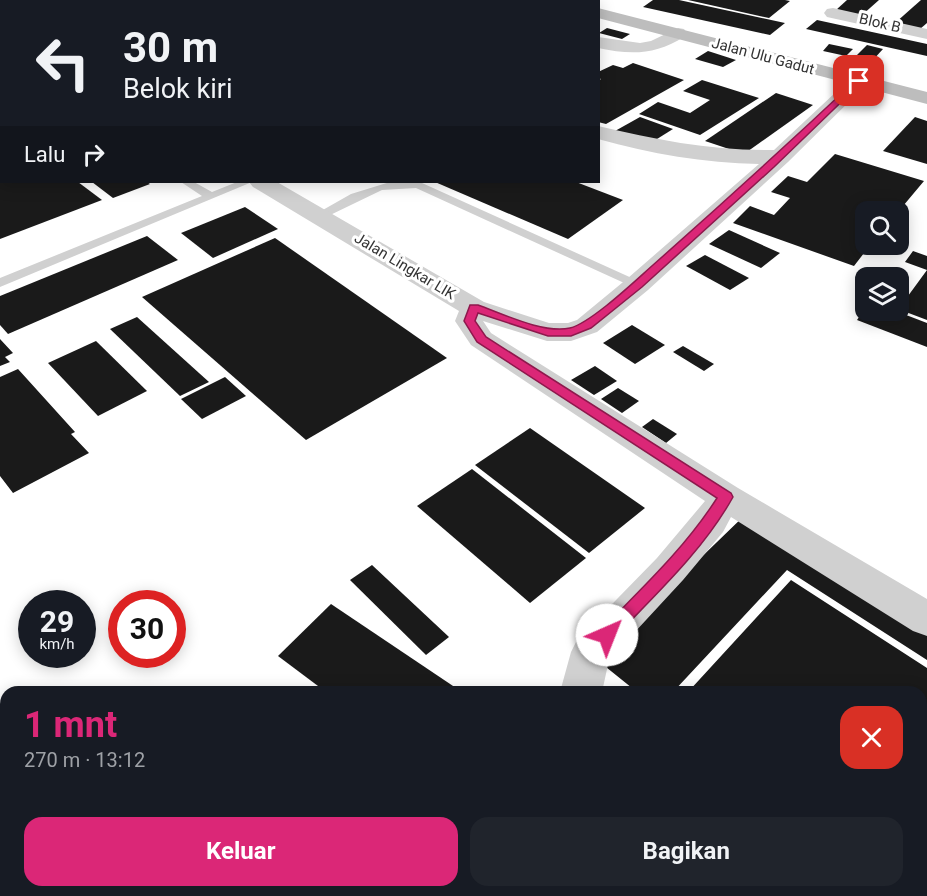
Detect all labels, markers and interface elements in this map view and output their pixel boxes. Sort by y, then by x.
street label: Blok B [857,9,903,37]
text: 30 m [123,23,218,72]
icon: left [24,24,102,102]
street label: Jalan Ulu Gadut [710,34,816,78]
pin [833,55,884,106]
icon: arrive [842,64,875,97]
text: Belok kiri [123,73,232,105]
icon: right [77,138,110,171]
text: Lalu [24,142,65,167]
map controls [855,201,909,321]
button: search [855,201,909,255]
street label: Jalan Lingkar LIK [351,229,459,304]
button: layers [855,267,909,321]
speed limit sign: 30 [108,590,186,668]
position arrow [575,603,639,667]
text: 29 [40,604,74,639]
text: km/h [39,635,75,653]
text: 1 mnt [24,704,117,746]
button: close [840,706,903,769]
text: 270 m · 13:12 [24,748,145,772]
button: Keluar [24,817,458,886]
button: Bagikan [470,817,903,886]

